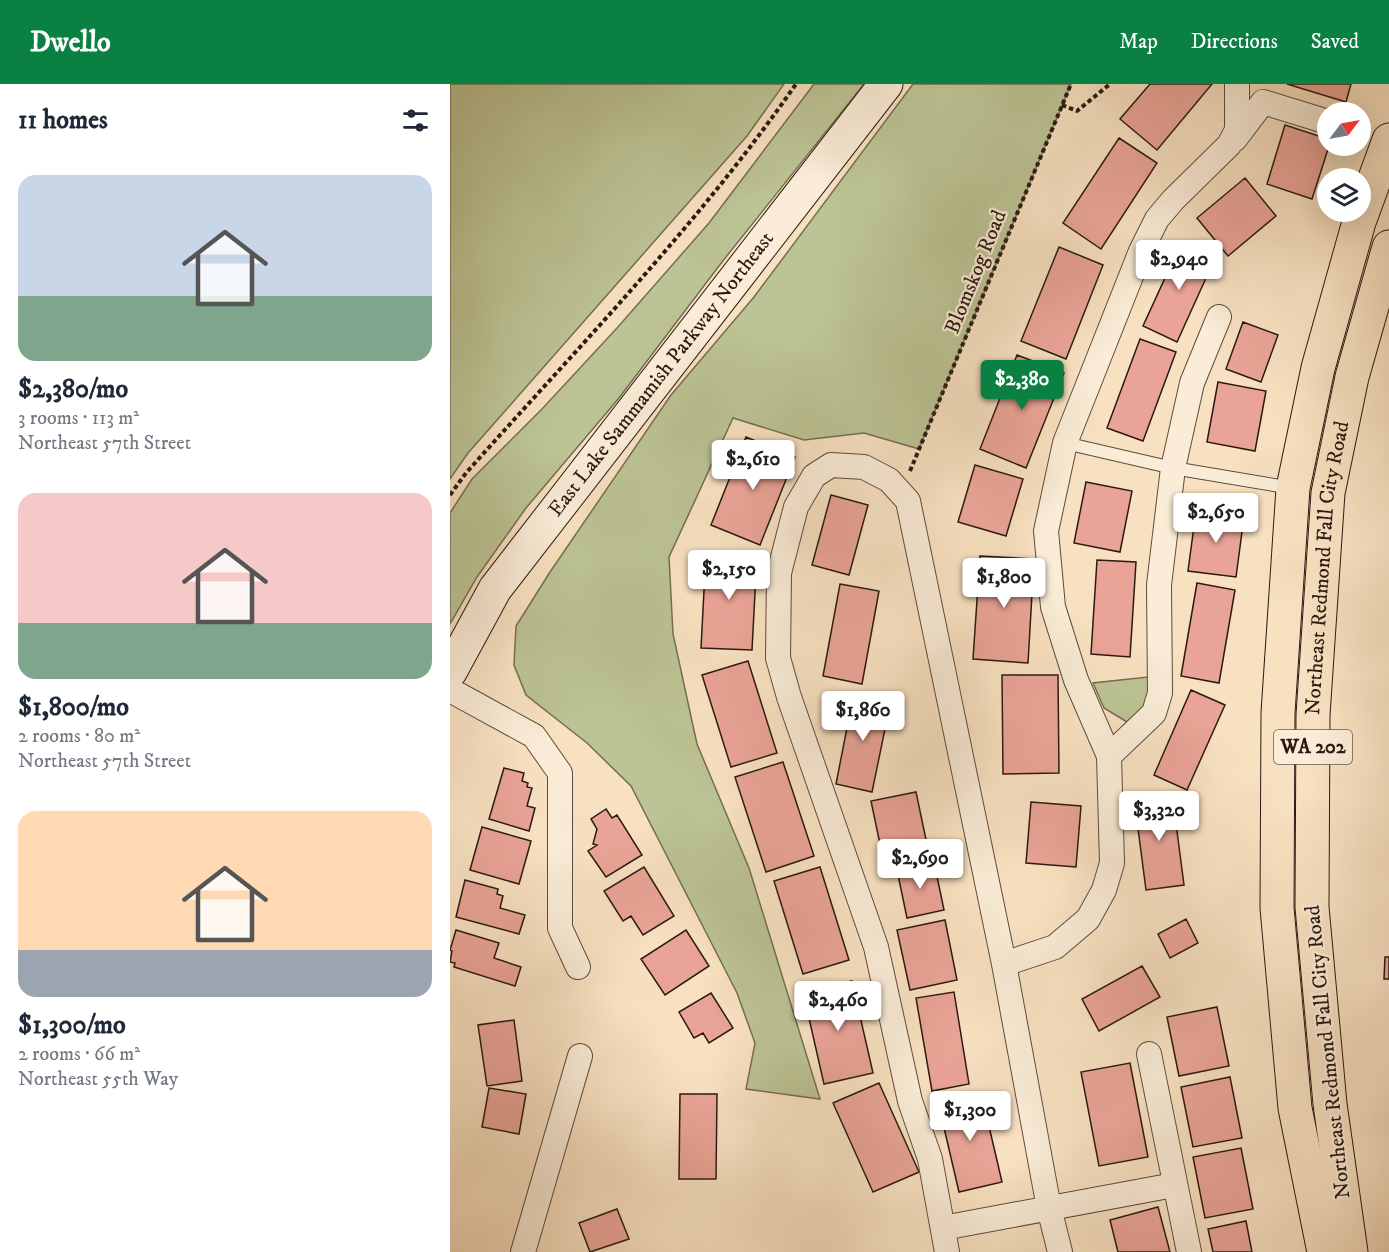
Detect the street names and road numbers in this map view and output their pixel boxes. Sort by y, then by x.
street label: Blomskog Road [939,206,1013,338]
street label: East Lake Sammamish Parkway Northeast [543,226,780,522]
street label: Northeast Redmond Fall City Road [1300,418,1356,716]
road number: WA 202 [1274,730,1352,764]
street label: Northeast Redmond Fall City Road [1300,903,1356,1200]

